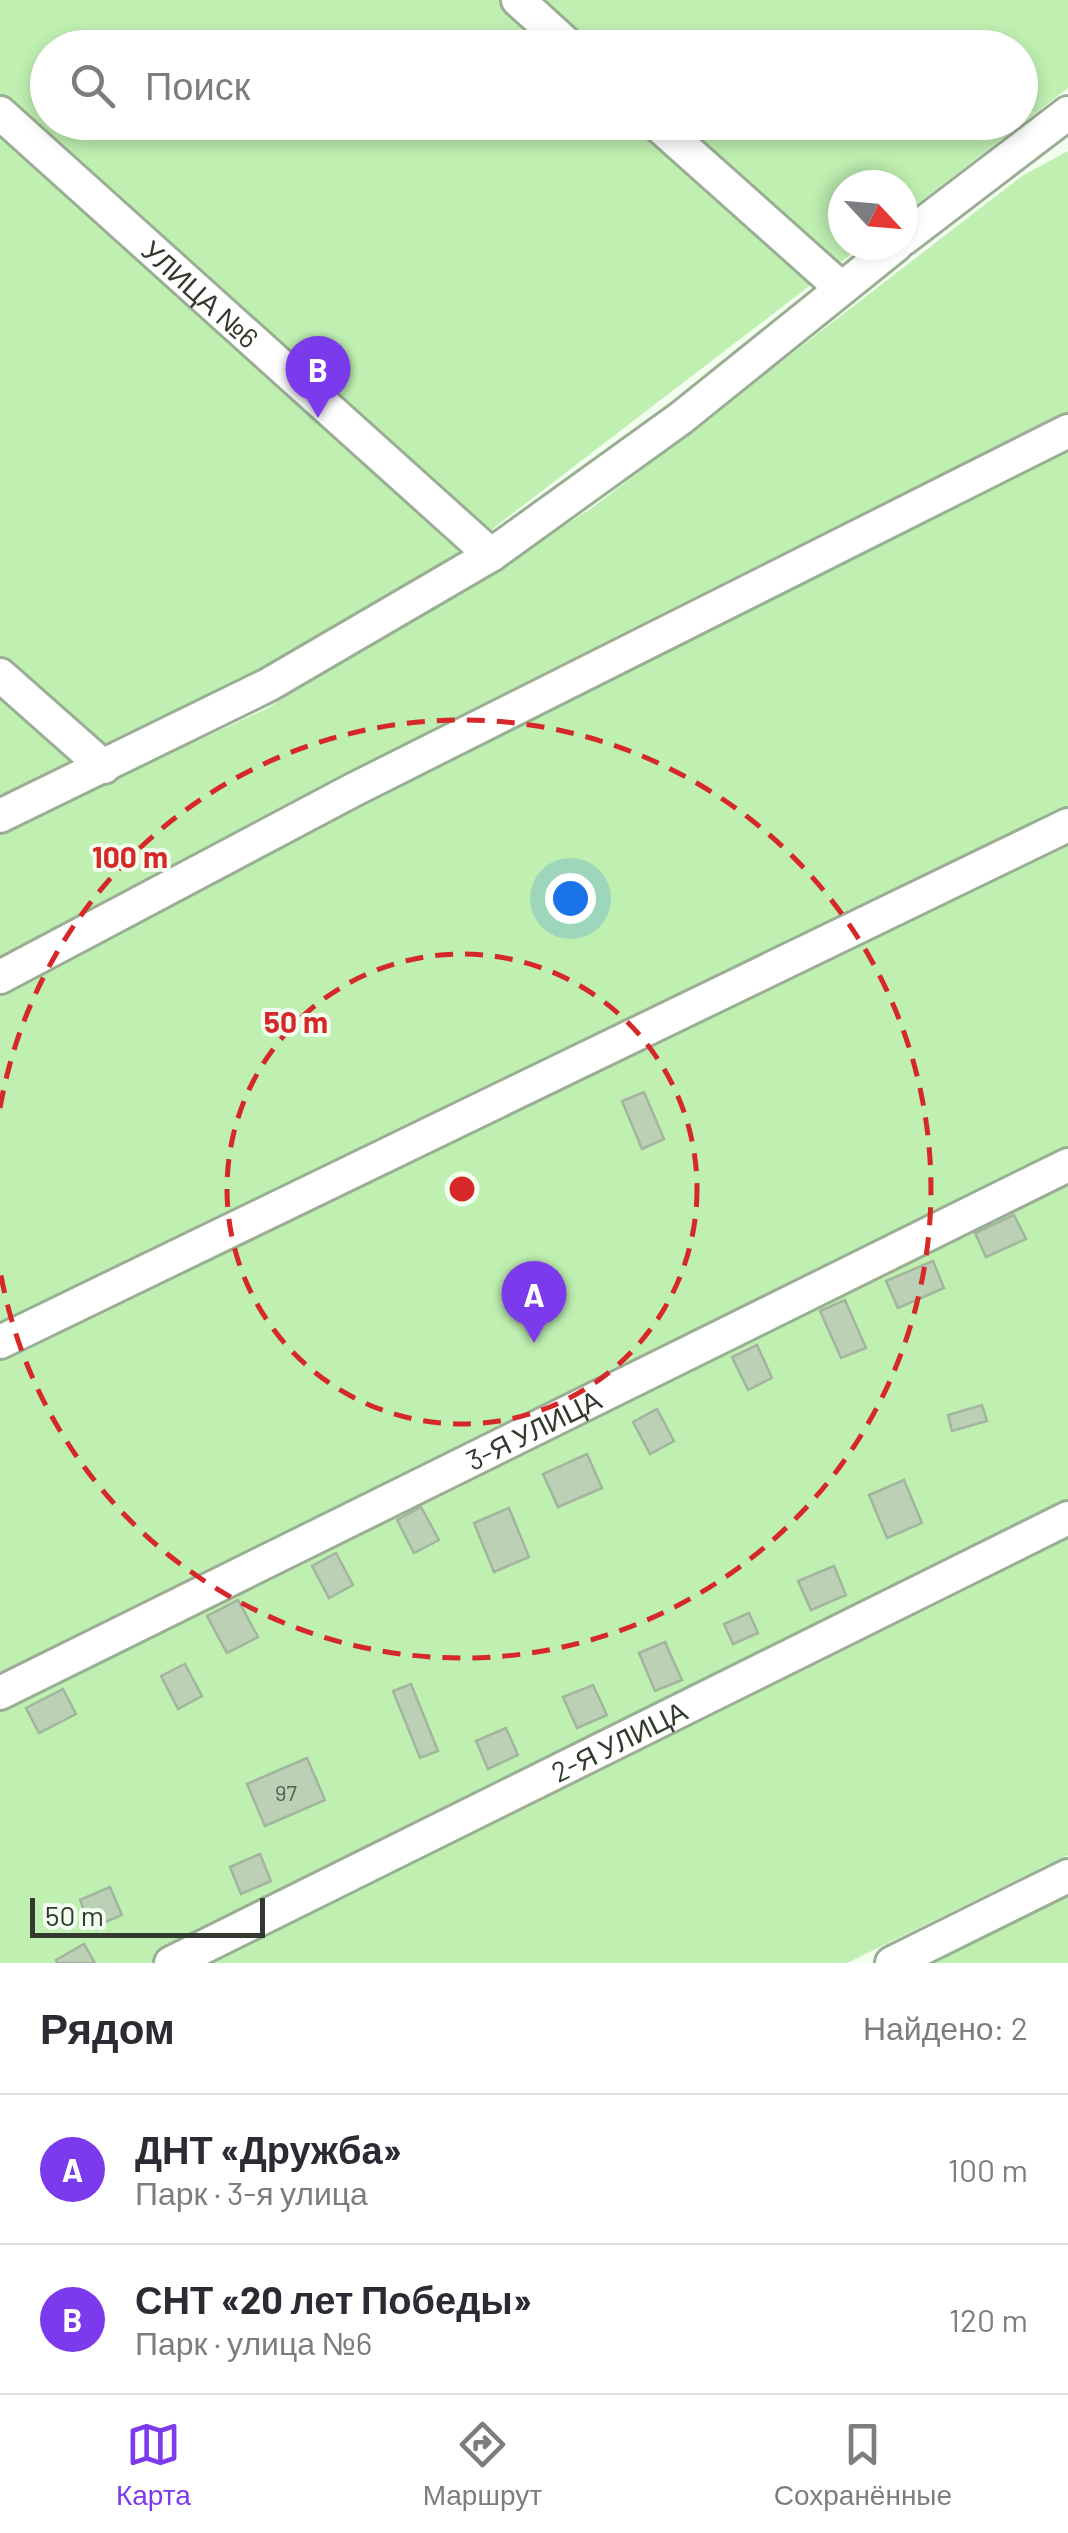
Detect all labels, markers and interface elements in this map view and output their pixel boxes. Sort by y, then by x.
search box [30,30,1038,140]
icon: search [65,58,120,113]
text: Поиск [145,62,250,108]
north arrow [828,170,918,260]
street label: УЛИЦА №6 [135,233,266,355]
pin: B [286,336,350,418]
text: 100 m [92,838,168,874]
your location [545,873,596,924]
text: 50 m [264,1003,328,1039]
centre of rings [444,1171,480,1207]
pin: A [502,1260,566,1343]
street label: 3-Я УЛИЦА [460,1382,607,1477]
street label: 2-Я УЛИЦА [546,1693,692,1789]
house number: 97 [275,1779,297,1805]
scale bar [30,1893,265,1938]
text: 50 m [45,1898,104,1932]
text: Рядом [40,2002,175,2052]
text: Найдено: 2 [863,2008,1028,2046]
text: ДНТ «Дружба» [135,2126,402,2172]
text: A [62,2150,83,2188]
text: 100 m [948,2150,1028,2188]
text: Парк · 3-я улица [135,2173,368,2211]
text: СНТ «20 лет Победы» [135,2276,532,2322]
text: B [63,2300,82,2338]
text: 120 m [949,2300,1028,2338]
text: Парк · улица №6 [135,2323,372,2361]
tab: Карта [116,2417,191,2512]
tab: Маршрут [423,2417,542,2512]
tab: Сохранённые [774,2417,952,2512]

